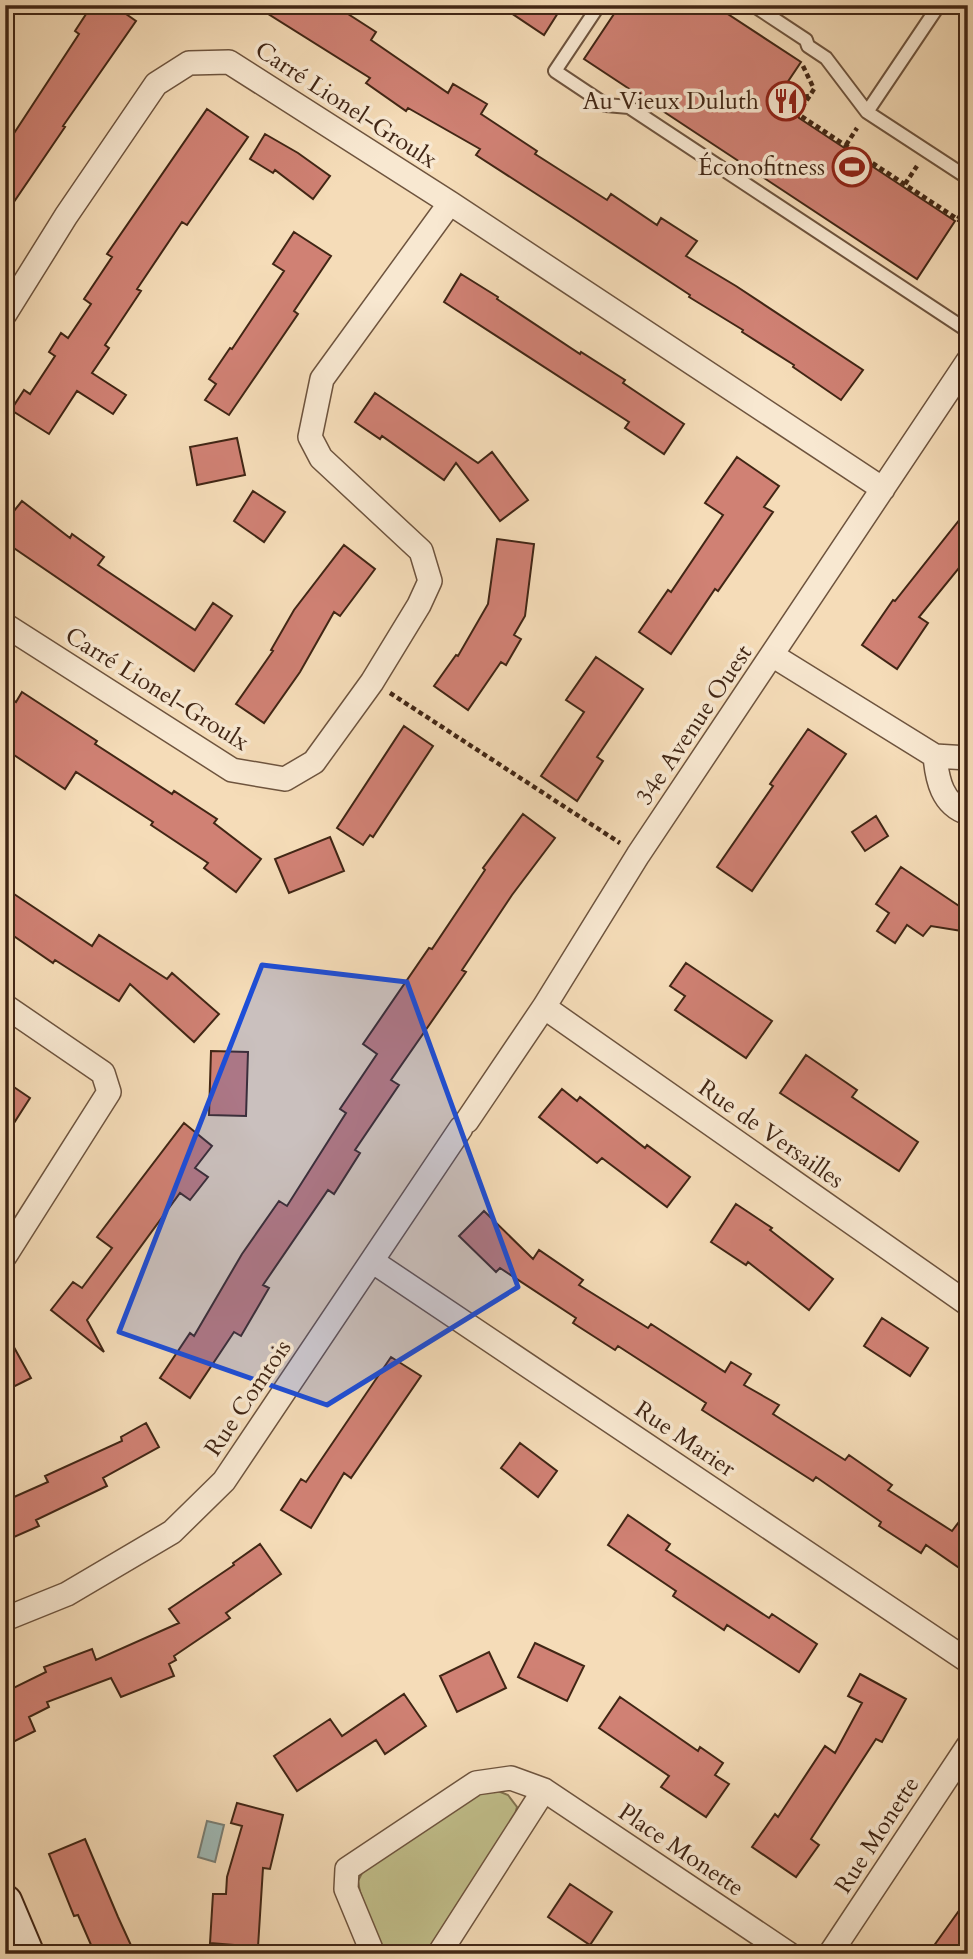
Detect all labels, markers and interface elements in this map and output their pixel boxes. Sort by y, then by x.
street label: Carré Lionel-Groulx [249,34,444,176]
restaurant icon: Au Vieux Duluth [765,80,807,122]
place label: Au Vieux Duluth [583,85,759,118]
sports icon: Éconofitness [831,146,873,188]
place label: Éconofitness [698,151,825,184]
street label: Carré Lionel-Groulx [59,619,255,759]
street label: 34e Avenue Ouest [628,638,760,812]
street label: Rue de Versailles [692,1071,850,1197]
street label: Rue Comtois [197,1333,299,1463]
street label: Rue Marier [628,1393,742,1485]
street label: Rue Monette [827,1770,927,1900]
street label: Place Monette [612,1796,750,1904]

